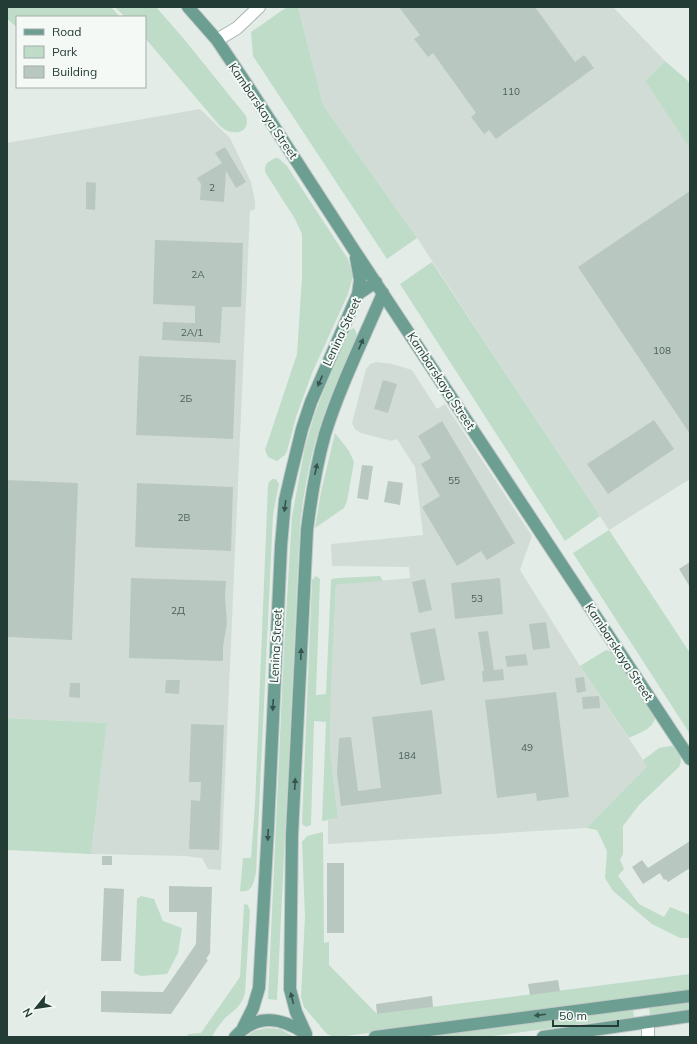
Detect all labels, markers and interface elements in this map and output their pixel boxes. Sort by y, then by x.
legend [16,16,146,88]
text: Road [52,24,81,39]
text: Park [52,44,78,59]
street label: Kambarskaya Street [226,60,301,162]
text: Building [52,64,97,79]
house number: 110 [502,85,520,98]
house number: 2 [209,181,215,194]
house number: 2А [191,268,205,281]
street label: Lenina Street [319,295,364,368]
house number: 2А/1 [181,326,203,339]
street label: Kambarskaya Street [404,329,478,432]
one-way arrow [358,339,364,350]
house number: 108 [653,344,671,357]
one-way arrow [316,375,323,387]
house number: 2Б [180,392,193,405]
one-way arrow [314,463,320,476]
house number: 55 [448,474,460,487]
one-way arrow [282,500,288,512]
house number: 2В [178,511,191,524]
house number: 53 [471,592,483,605]
street label: Kambarskaya Street [582,600,656,703]
house number: 2Д [171,604,185,617]
street label: Lenina Street [266,609,285,683]
one-way arrow [297,648,304,660]
one-way arrow [270,699,277,711]
house number: 49 [521,741,533,754]
house number: 184 [398,749,416,762]
one-way arrow [291,778,298,790]
one-way arrow [264,829,271,841]
north arrow [16,988,56,1028]
one-way arrow [289,992,295,1004]
scale bar [553,1002,618,1028]
text: N [19,1006,35,1020]
text: 50 m [559,1008,587,1023]
one-way arrow [534,1012,546,1019]

